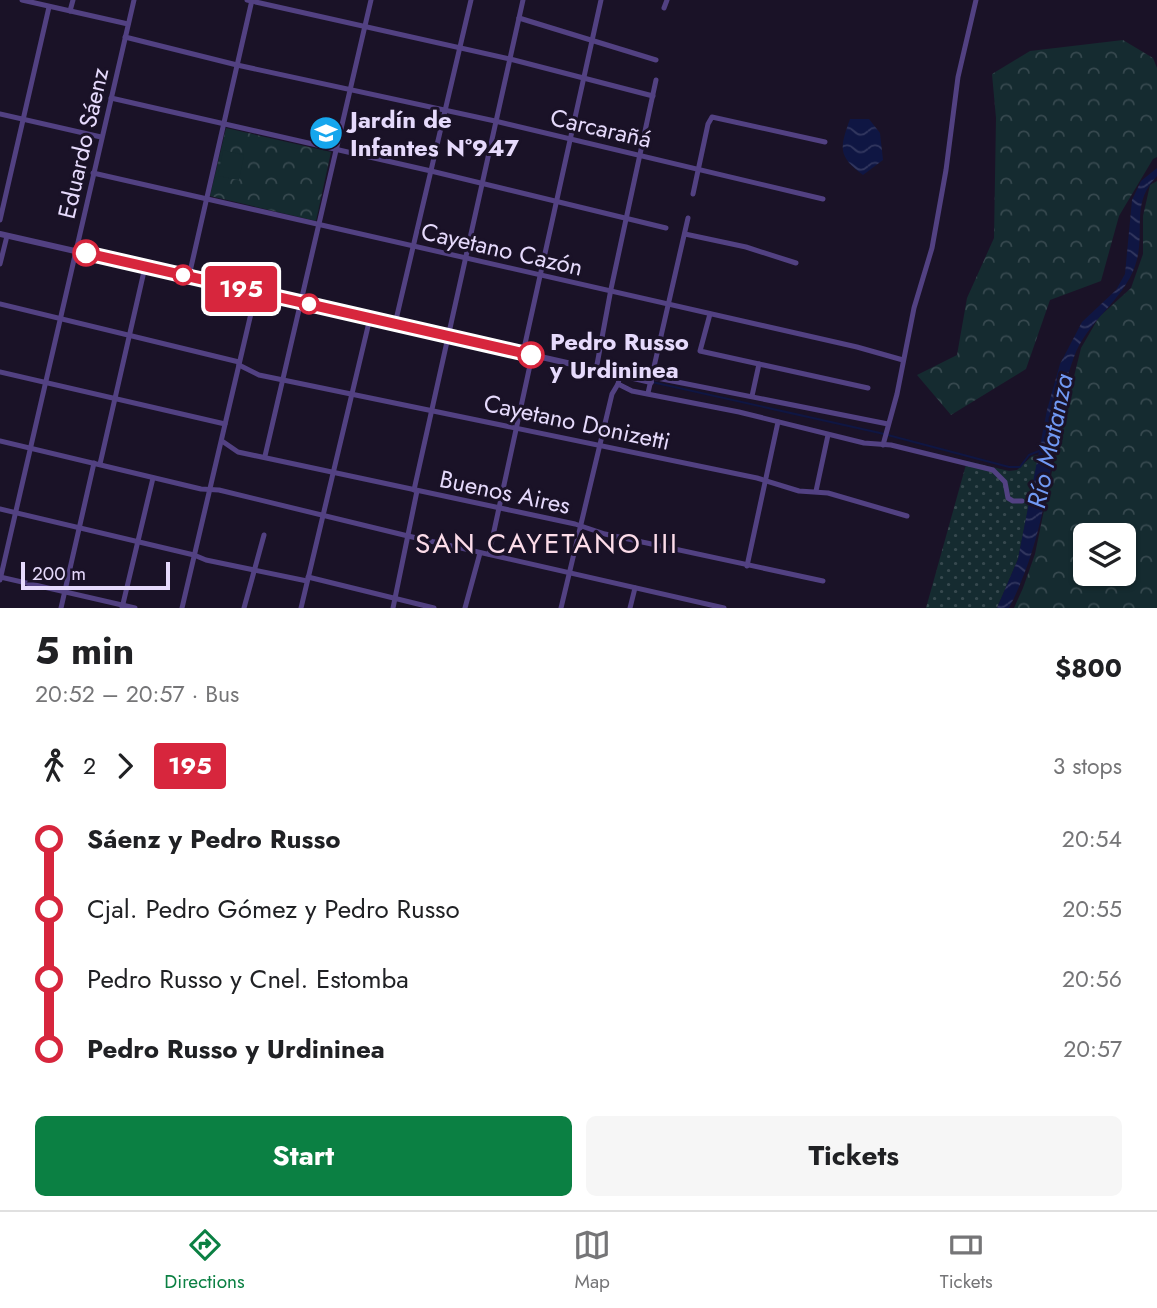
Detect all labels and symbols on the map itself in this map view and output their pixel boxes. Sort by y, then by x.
street label: Eduardo Sáenz [49,64,117,222]
street label: Carcarañá [547,99,655,157]
place label: Jardín de Infantes Nº947 [346,102,520,165]
school or university icon: Jardín de Infantes Nº947 [307,114,345,152]
street label: Cayetano Cazón [418,213,586,285]
unlabelled marker [73,240,99,266]
unlabelled marker [173,265,193,285]
line badge: 195 [201,266,281,312]
unlabelled marker [299,294,319,314]
place label: Pedro Russo y Urdininea [549,324,689,387]
marker: Pedro Russo y Urdininea [518,342,544,368]
water label: Río Matanza [1017,370,1083,512]
street label: Cayetano Donizetti [481,385,673,459]
street label: Buenos Aires [436,461,574,523]
district label: SAN CAYETANO III [415,523,679,564]
scale bar [21,559,170,591]

